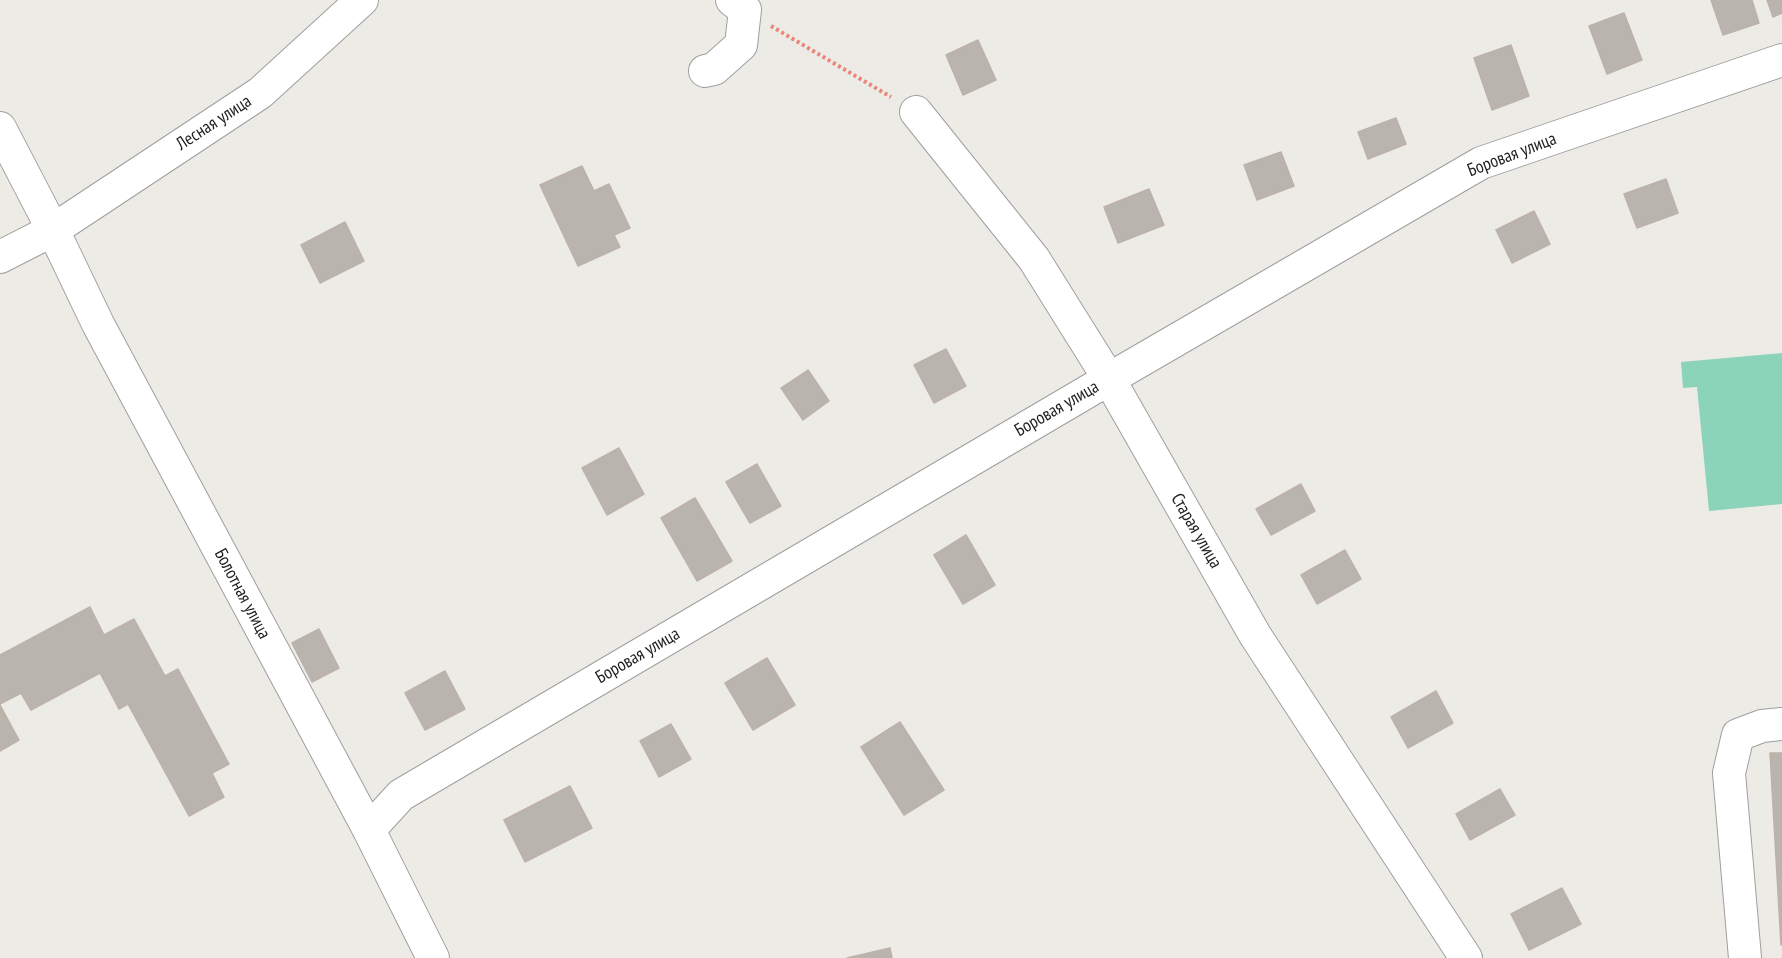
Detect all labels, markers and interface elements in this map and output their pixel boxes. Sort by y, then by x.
street label: Лесная улица [172,91,256,155]
street label: Боровая улица [1464,128,1560,182]
street label: Боровая улица [1011,376,1103,442]
street label: Старая улица [1166,490,1226,572]
street label: Болотная улица [209,545,275,643]
street label: Боровая улица [592,623,684,689]

